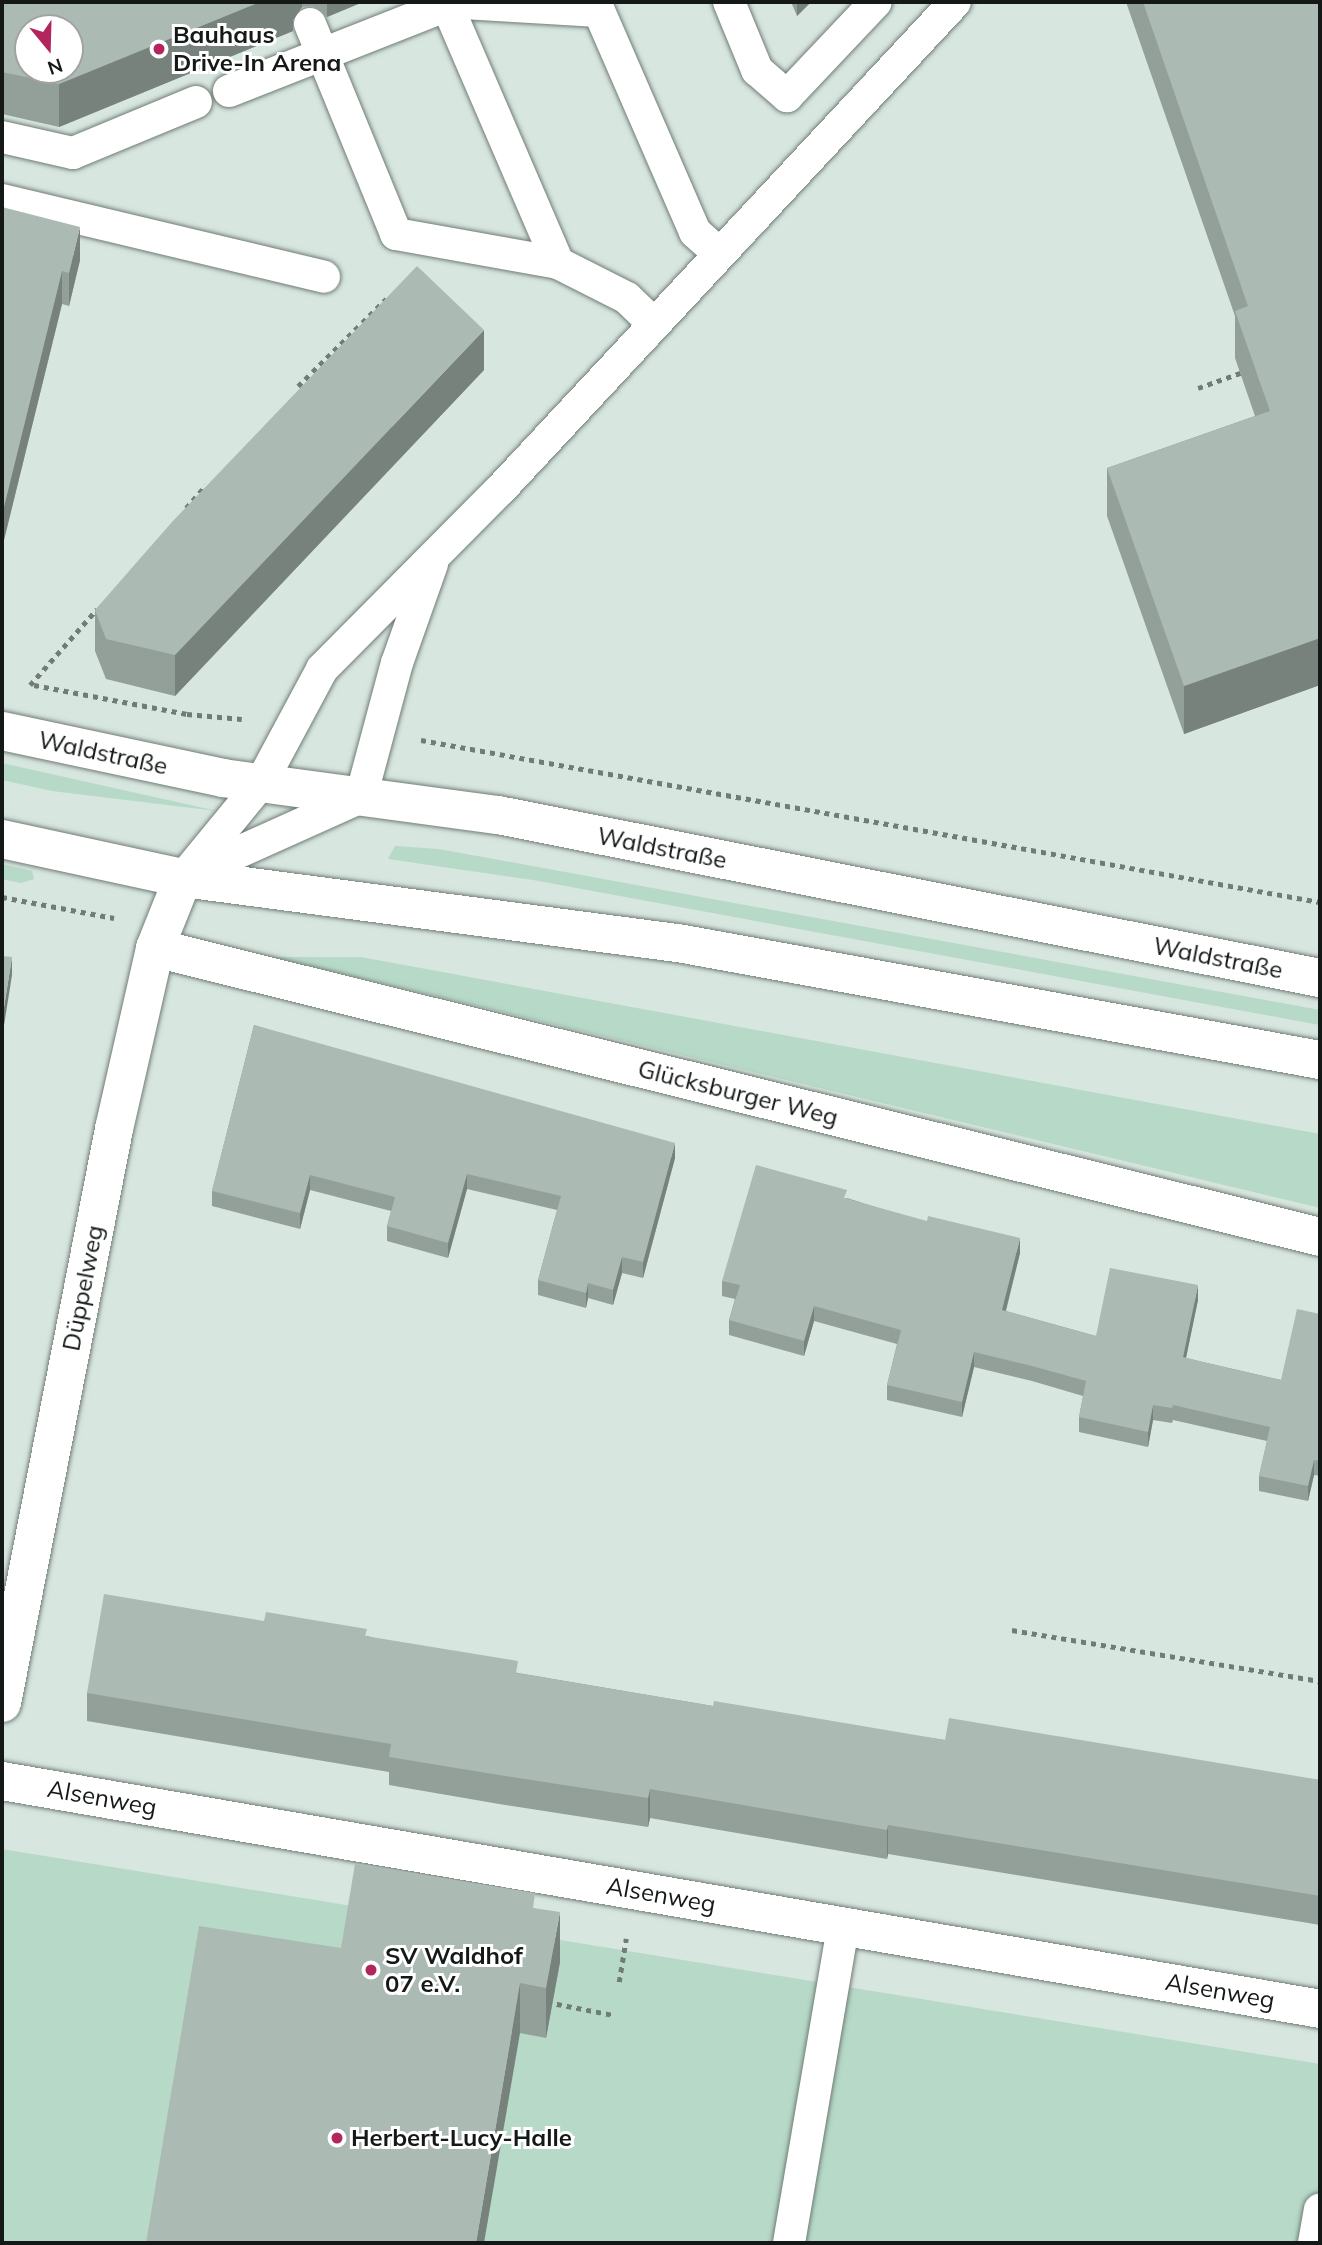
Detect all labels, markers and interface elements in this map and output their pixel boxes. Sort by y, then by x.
north arrow [14,14,84,84]
place label: Bauhaus Drive-In Arena [173,21,341,77]
marker: Bauhaus Drive-In Arena [151,41,167,57]
text: N [44,53,66,81]
street label: Waldstraße [36,725,170,781]
street label: Waldstraße [595,821,729,875]
street label: Waldstraße [1151,931,1285,985]
street label: Glücksburger Weg [635,1054,841,1132]
street label: Düppelweg [57,1223,109,1353]
street label: Alsenweg [45,1774,159,1822]
street label: Alsenweg [604,1871,718,1919]
place label: SV Waldhof 07 e.V. [385,1942,523,1998]
marker: SV Waldhof 07 e.V. [363,1962,379,1978]
street label: Alsenweg [1163,1967,1277,2015]
place label: Herbert-Lucy-Halle [351,2124,572,2152]
marker: Herbert-Lucy-Halle [329,2130,345,2146]

